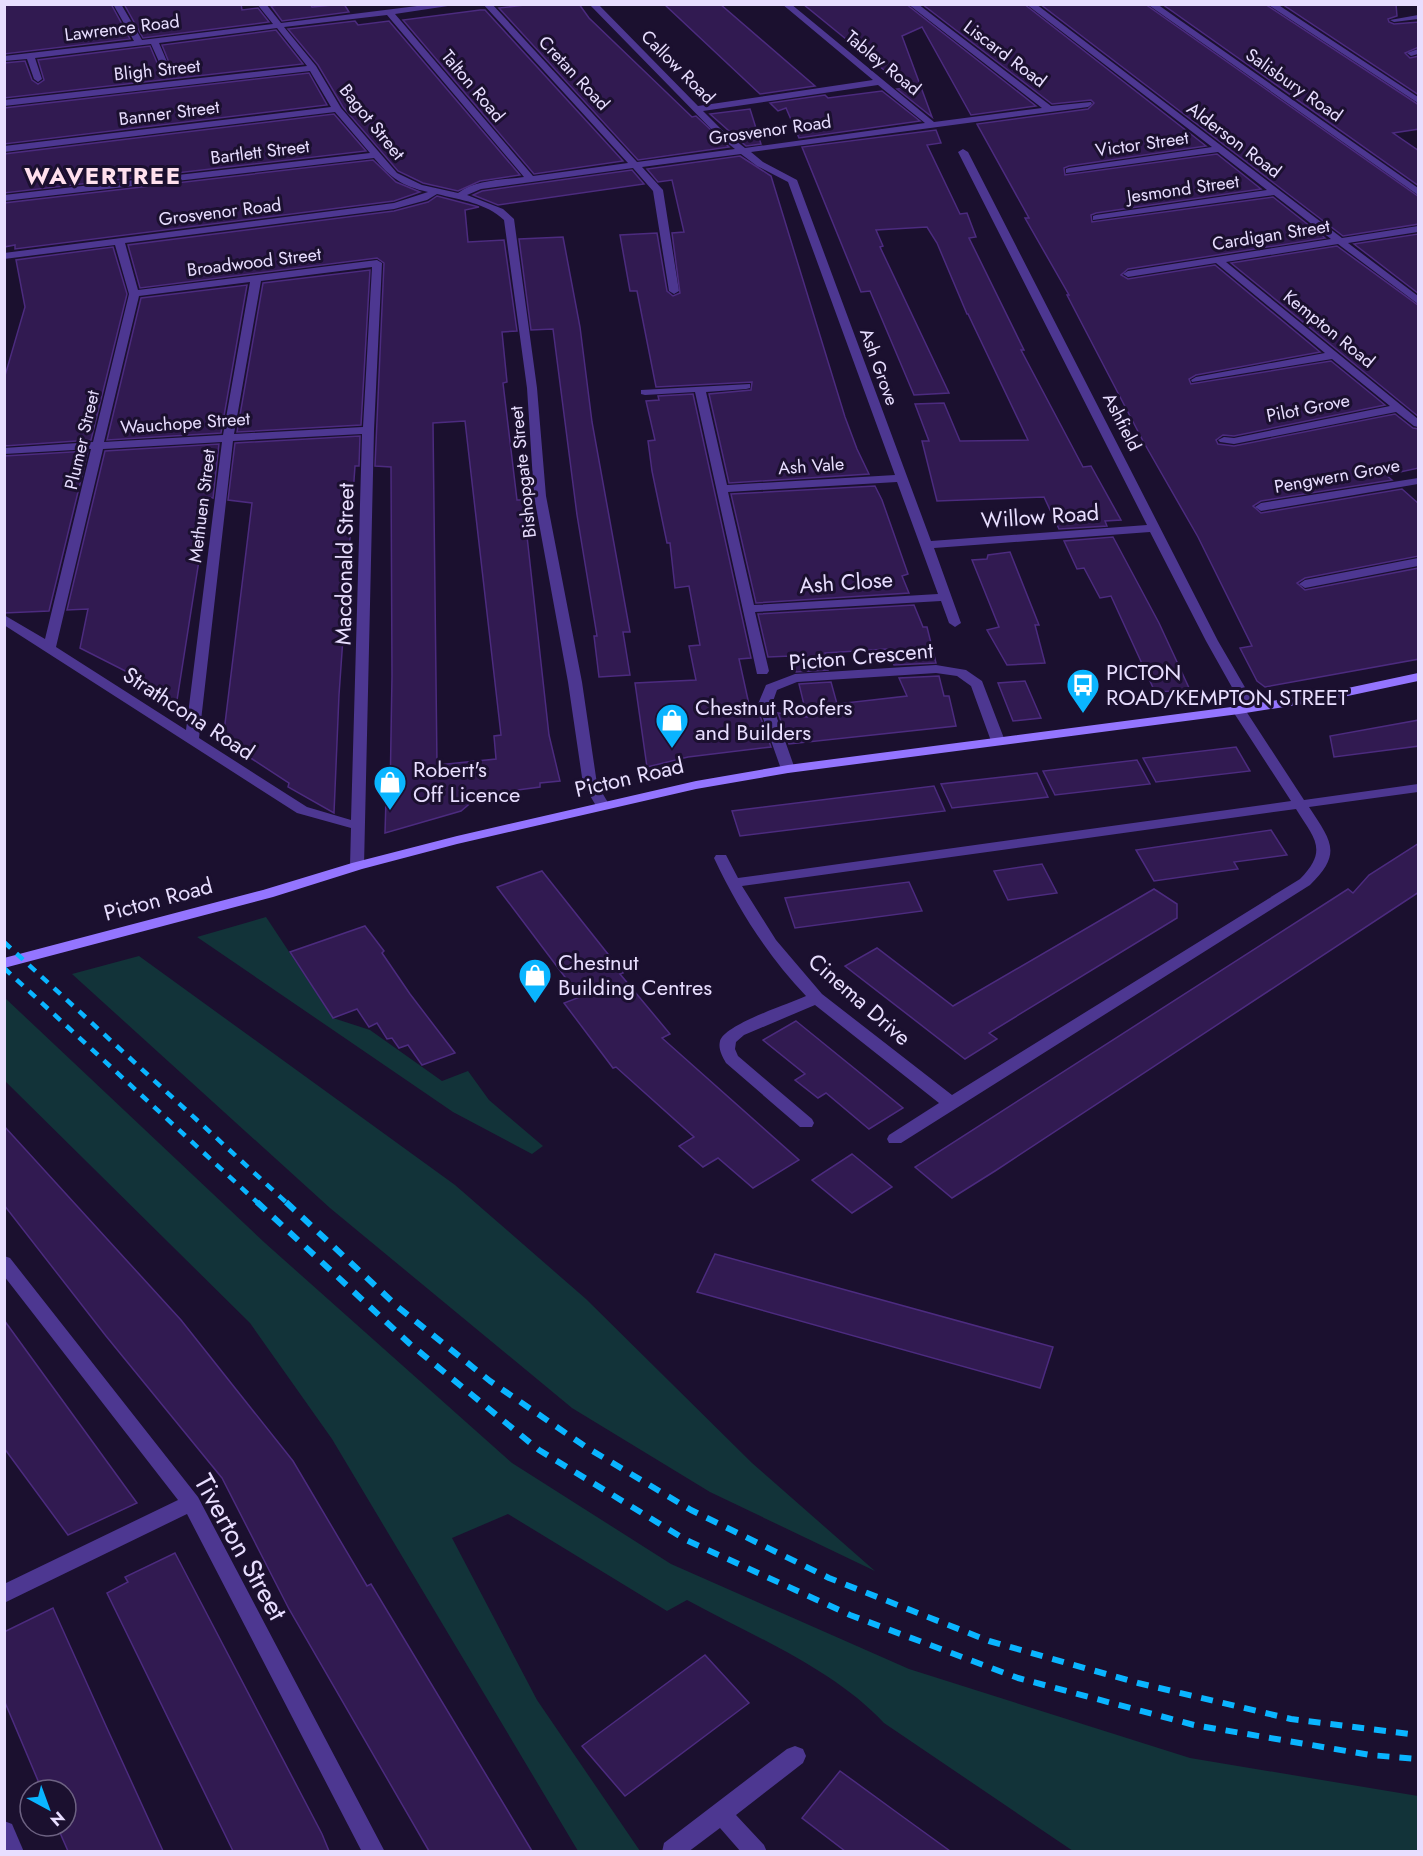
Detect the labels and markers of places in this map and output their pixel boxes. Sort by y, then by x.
place label: PICTON ROAD/KEMPTON STREET [1106,656,1349,713]
bus stop icon: PICTON ROAD/KEMPTON STREET [1065,667,1101,714]
place label: Chestnut Roofers and Builders [695,691,853,748]
shop icon: Chestnut Roofers and Builders [654,702,690,749]
place label: Robert's Off Licence [413,753,520,810]
shop icon: Robert's Off Licence [372,764,408,811]
place label: Chestnut Building Centres [558,946,712,1003]
shop icon: Chestnut Building Centres [517,957,553,1004]

